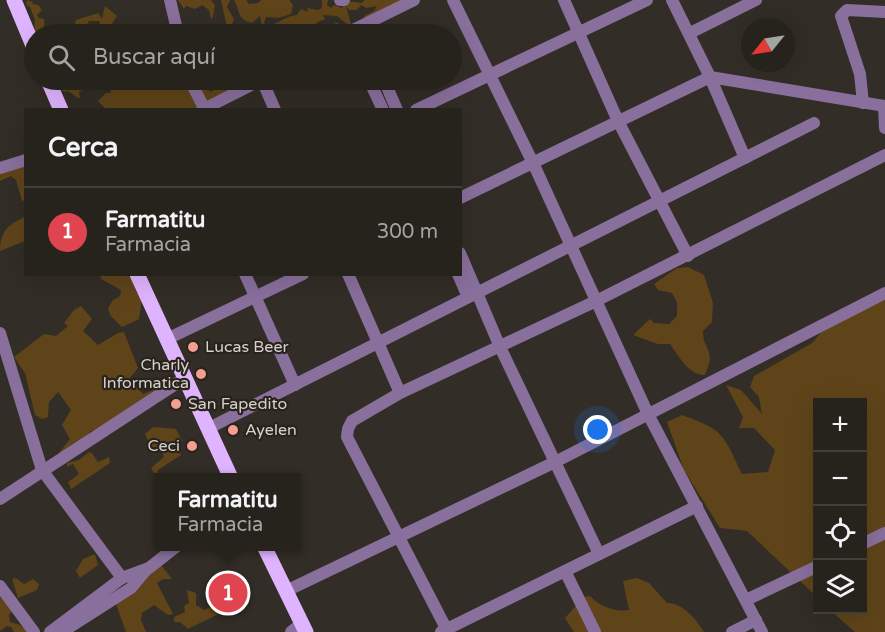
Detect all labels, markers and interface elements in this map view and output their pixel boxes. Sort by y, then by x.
north arrow [741,18,795,72]
search box [24,24,462,90]
icon: search [45,41,78,74]
text: Buscar aquí [93,44,215,70]
text: Cerca [48,132,118,163]
text: Farmatitu [105,207,205,233]
text: 1 [61,220,74,244]
text: 300 m [377,220,438,244]
text: Farmacia [105,233,191,257]
place label: Lucas Beer [205,337,289,357]
marker: Lucas Beer [186,340,200,354]
place label: Charly Informatica [102,355,189,393]
marker: Charly Informatica [194,367,208,381]
place label: San Fapedito [188,394,287,414]
marker: San Fapedito [169,397,183,411]
map controls [813,398,867,614]
button: + [813,398,867,452]
your location [583,415,612,444]
place label: Ayelen [245,420,297,440]
marker: Ayelen [226,423,240,437]
place label: Ceci [148,436,180,456]
marker: Ceci [185,439,199,453]
button: − [813,452,867,506]
popup [154,473,301,551]
text: Farmatitu [177,487,278,513]
button: locate [813,506,867,560]
text: Farmacia [177,513,263,537]
button: layers [813,560,867,614]
pin: 1 [208,570,248,616]

